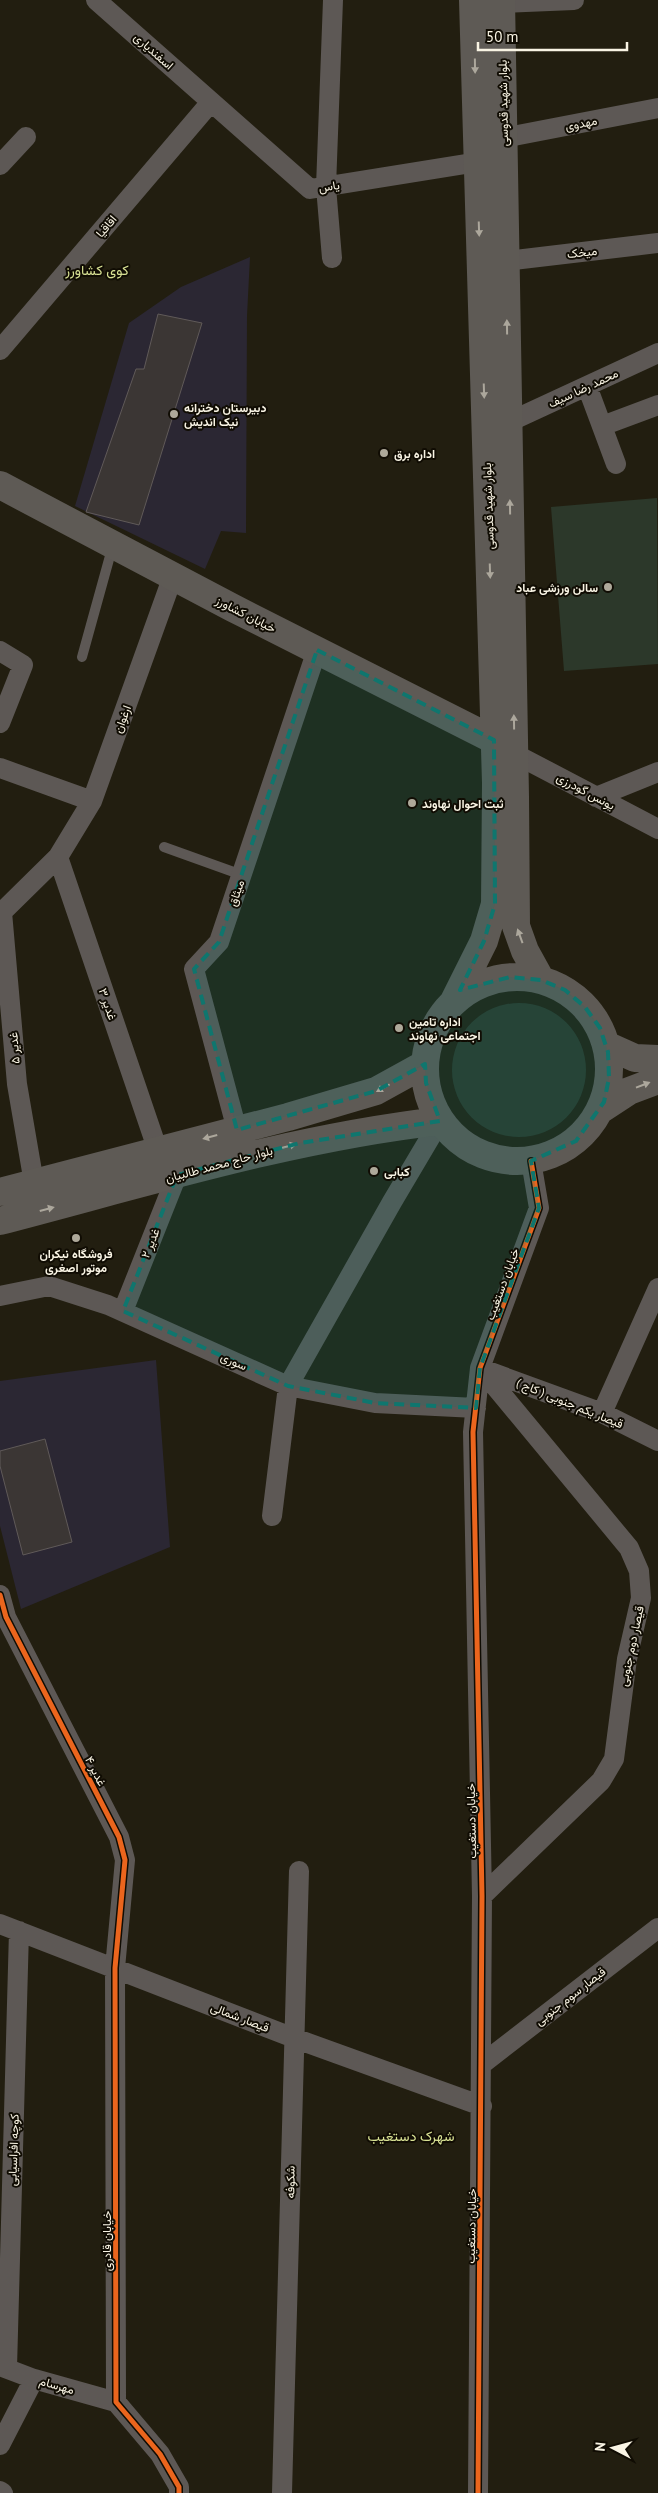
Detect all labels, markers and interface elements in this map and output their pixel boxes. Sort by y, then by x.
scale bar [478,20,627,52]
text: 50 m [486,27,519,46]
street label: اسفندیاری [130,29,177,73]
one-way arrow [471,58,479,74]
street label: بلوار شهید قدوسی [495,60,512,146]
street label: مهدوی [564,113,599,134]
street label: یاس [317,177,341,196]
street label: اقاقیا [92,212,120,240]
one-way arrow [476,221,484,237]
street label: میخک [566,243,598,261]
district label: کوی کشاورز [64,261,129,279]
one-way arrow [503,319,511,335]
street label: محمد رضا سیف [546,365,621,412]
one-way arrow [481,383,489,399]
place label: دبیرستان دخترانه نیک اندیش [184,400,267,429]
marker: دبیرستان دخترانه نیک اندیش [168,408,180,420]
place label: اداره برق [394,446,435,462]
marker: اداره برق [378,447,390,459]
street label: بلوار شهید قدوسی [479,462,498,550]
one-way arrow [506,499,514,515]
one-way arrow [486,563,494,579]
place label: سالن ورزشی عباد [516,580,598,596]
marker: سالن ورزشی عباد [602,581,614,593]
street label: خیابان کشاورز [212,592,279,636]
street label: ارغوان [110,703,135,735]
one-way arrow [510,714,518,730]
street label: یونس گودرزی [554,769,618,814]
place label: ثبت احوال نهاوند [422,796,504,812]
marker: ثبت احوال نهاوند [406,797,418,809]
street label: میثاق [225,878,247,908]
one-way arrow [516,928,524,943]
street label: غدیر ۳ [95,986,120,1022]
place label: اداره تامین اجتماعی نهاوند [409,1014,481,1044]
marker: اداره تامین اجتماعی نهاوند [393,1022,405,1034]
street label: غدیر ۵ [5,1031,24,1064]
one-way arrow [636,1081,651,1088]
one-way arrow [376,1083,390,1092]
one-way arrow [203,1133,218,1141]
street label: بلوار حاج محمد طالبیان [164,1142,275,1187]
one-way arrow [282,1142,297,1150]
place label: کبابی [384,1164,410,1179]
marker: کبابی [368,1165,380,1177]
one-way arrow [40,1205,55,1213]
street label: غدیر ۲ [137,1226,164,1261]
marker: فروشگاه نیکران موتور اصغری [70,1232,82,1244]
place label: فروشگاه نیکران موتور اصغری [39,1246,113,1276]
street label: خیابان دستغیب [482,1246,522,1322]
street label: سوری [218,1349,250,1374]
street label: قیصار یکم جنوبی ( کاج ) [514,1375,626,1433]
street label: قیصار دوم جنوبی [615,1604,648,1688]
street label: غدیر ۴ [81,1754,110,1789]
street label: خیابان دستغیب [463,1783,479,1859]
street label: قیصار سوم جنوبی [532,1964,609,2029]
street label: قیصار شمالی [208,1999,271,2036]
street label: کوچه افراسیابی [4,2114,23,2186]
district label: شهرک دستغیب [368,2127,454,2145]
street label: شکوفه [282,2166,299,2198]
street label: خیابان دستغیب [463,2188,479,2264]
street label: خیابان قادری [99,2211,115,2271]
street label: مهرسام [37,2373,76,2398]
north arrow [588,2423,638,2473]
text: N [591,2441,610,2452]

